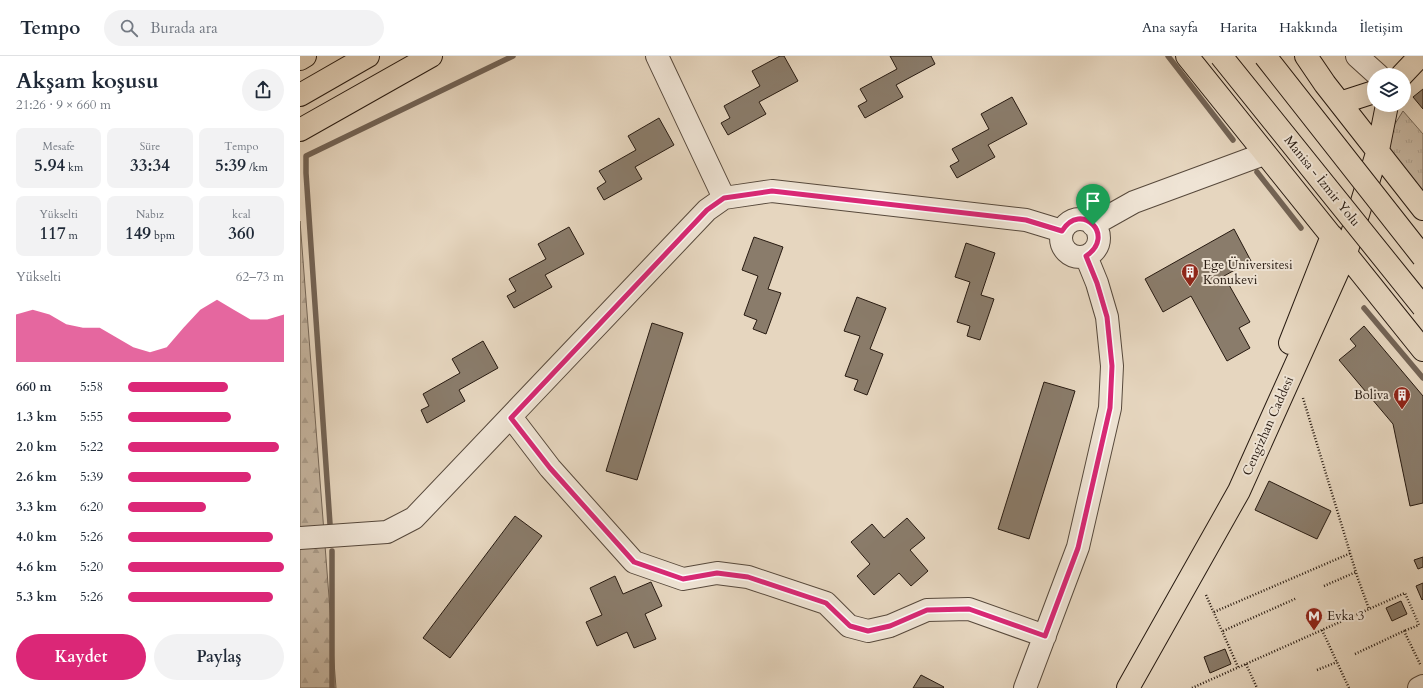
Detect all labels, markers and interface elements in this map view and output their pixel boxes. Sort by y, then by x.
search box [104,10,384,46]
text: Tempo [20,15,80,41]
icon: search [118,17,140,39]
text: Burada ara [150,18,218,38]
text: Ana sayfa [1142,18,1198,37]
text: Harita [1220,18,1257,37]
text: Hakkında [1279,18,1337,37]
text: İletişim [1359,18,1403,37]
text: Akşam koşusu [16,66,159,96]
map controls [1367,68,1411,112]
button: layers [1367,68,1411,112]
button: share [242,69,284,111]
text: 21:26 · 9 × 660 m [16,96,111,114]
street label: Manisa - İzmir Yolu [1280,132,1364,230]
text: Mesafe [43,139,75,154]
text: Süre [140,139,160,154]
text: Tempo [224,139,258,154]
text: 5.94 [34,154,65,177]
text: 33:34 [130,154,170,177]
text: 5:39 [215,154,246,177]
text: km [65,160,83,175]
text: /km [246,160,268,175]
pin [1076,184,1110,225]
icon: arrive [1082,190,1104,212]
text: Yükselti [40,207,78,222]
text: Nabız [136,207,164,222]
text: kcal [232,207,251,222]
text: 117 [39,222,66,245]
text: 149 [125,222,151,245]
text: 360 [228,222,254,245]
text: m [66,228,78,243]
text: bpm [151,228,175,243]
place label: Ege Üniversitesi Konukevi [1203,256,1293,289]
building icon: Ege Üniversitesi Konukevi [1180,262,1200,287]
text: Yükselti [16,268,61,286]
text: 62–73 m [236,268,284,286]
street label: Cengizhan Caddesi [1238,373,1298,478]
text: 660 m [16,378,51,396]
text: 5:58 [80,378,103,396]
building icon: Boliva [1392,385,1412,410]
place label: Boliva [1354,386,1389,404]
text: 1.3 km [16,408,57,426]
text: 5:55 [80,408,103,426]
text: 2.0 km [16,438,57,456]
text: 5:22 [80,438,103,456]
text: 2.6 km [16,468,57,486]
text: 5:39 [80,468,103,486]
text: 3.3 km [16,498,57,516]
text: 6:20 [80,498,103,516]
text: 4.0 km [16,528,57,546]
text: 5:26 [80,528,103,546]
text: 4.6 km [16,558,57,576]
text: 5:20 [80,558,103,576]
text: 5.3 km [16,588,57,606]
text: 5:26 [80,588,103,606]
metro station icon: Evka 3 [1304,606,1324,631]
place label: Evka 3 [1327,607,1364,625]
button: Kaydet [16,634,146,680]
button: Paylaş [154,634,284,680]

